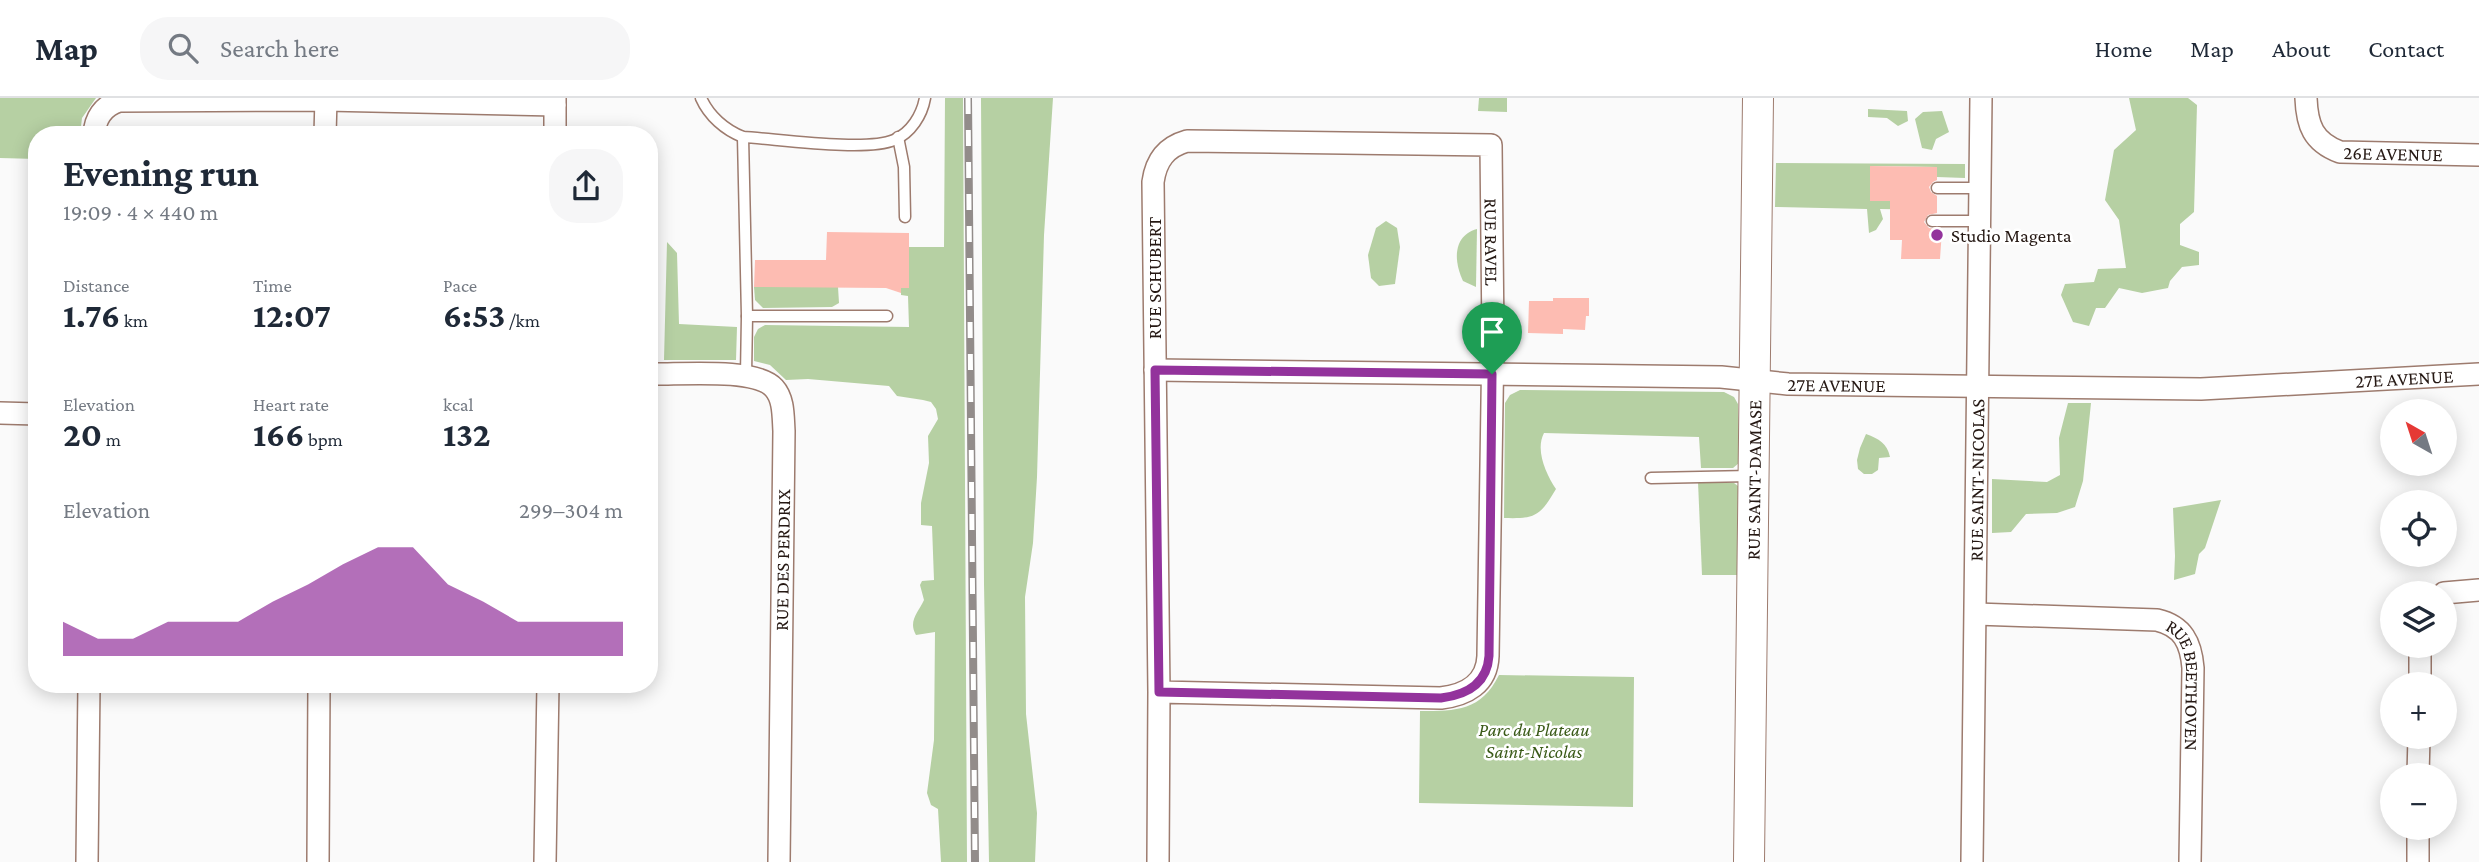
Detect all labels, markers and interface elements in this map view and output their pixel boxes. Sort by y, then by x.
search box [140,17,630,80]
icon: search [164,29,202,67]
text: Map [35,30,98,67]
text: Search here [220,34,339,63]
text: Home [2095,35,2152,62]
text: Map [2190,35,2234,62]
text: About [2272,35,2330,62]
text: Contact [2368,35,2444,62]
street label: 26E AVENUE [2343,142,2443,165]
button: share [549,149,623,223]
text: Evening run [63,152,259,194]
street label: RUE RAVEL [1481,198,1502,286]
text: 19:09 · 4 × 440 m [63,199,218,225]
street label: RUE SCHUBERT [1144,216,1165,339]
place label: Studio Magenta [1951,225,2072,246]
marker: Studio Magenta [1929,227,1945,243]
text: Distance [63,275,129,296]
text: Time [253,275,292,296]
text: Pace [443,275,477,296]
text: 1.76 [63,296,120,335]
text: 12:07 [253,296,331,335]
text: 6:53 [443,296,505,335]
pin [1462,302,1522,374]
text: km [120,310,148,331]
text: /km [505,310,540,331]
icon: arrive [1473,313,1511,351]
street label: 27E AVENUE [2355,365,2454,392]
street label: 27E AVENUE [1787,374,1886,396]
text: Elevation [63,394,135,415]
text: Heart rate [253,394,329,415]
text: kcal [443,394,474,415]
street label: RUE SAINT-NICOLAS [1966,399,1988,561]
north arrow [2380,399,2457,476]
map controls [2380,399,2457,840]
street label: RUE SAINT-DAMASE [1743,400,1765,560]
text: 20 [63,415,102,454]
text: 166 [253,415,304,454]
text: 132 [443,415,491,454]
text: m [102,429,121,450]
text: bpm [304,429,343,450]
street label: RUE DES PERDRIX [771,489,794,631]
button: locate [2380,490,2457,567]
text: Elevation [63,497,150,523]
text: 299–304 m [519,497,623,523]
button: layers [2380,581,2457,658]
street label: RUE BEETHOVEN [2163,615,2203,751]
button: + [2380,672,2457,749]
park label: Parc du Plateau Saint-Nicolas [1478,719,1590,762]
button: − [2380,763,2457,840]

